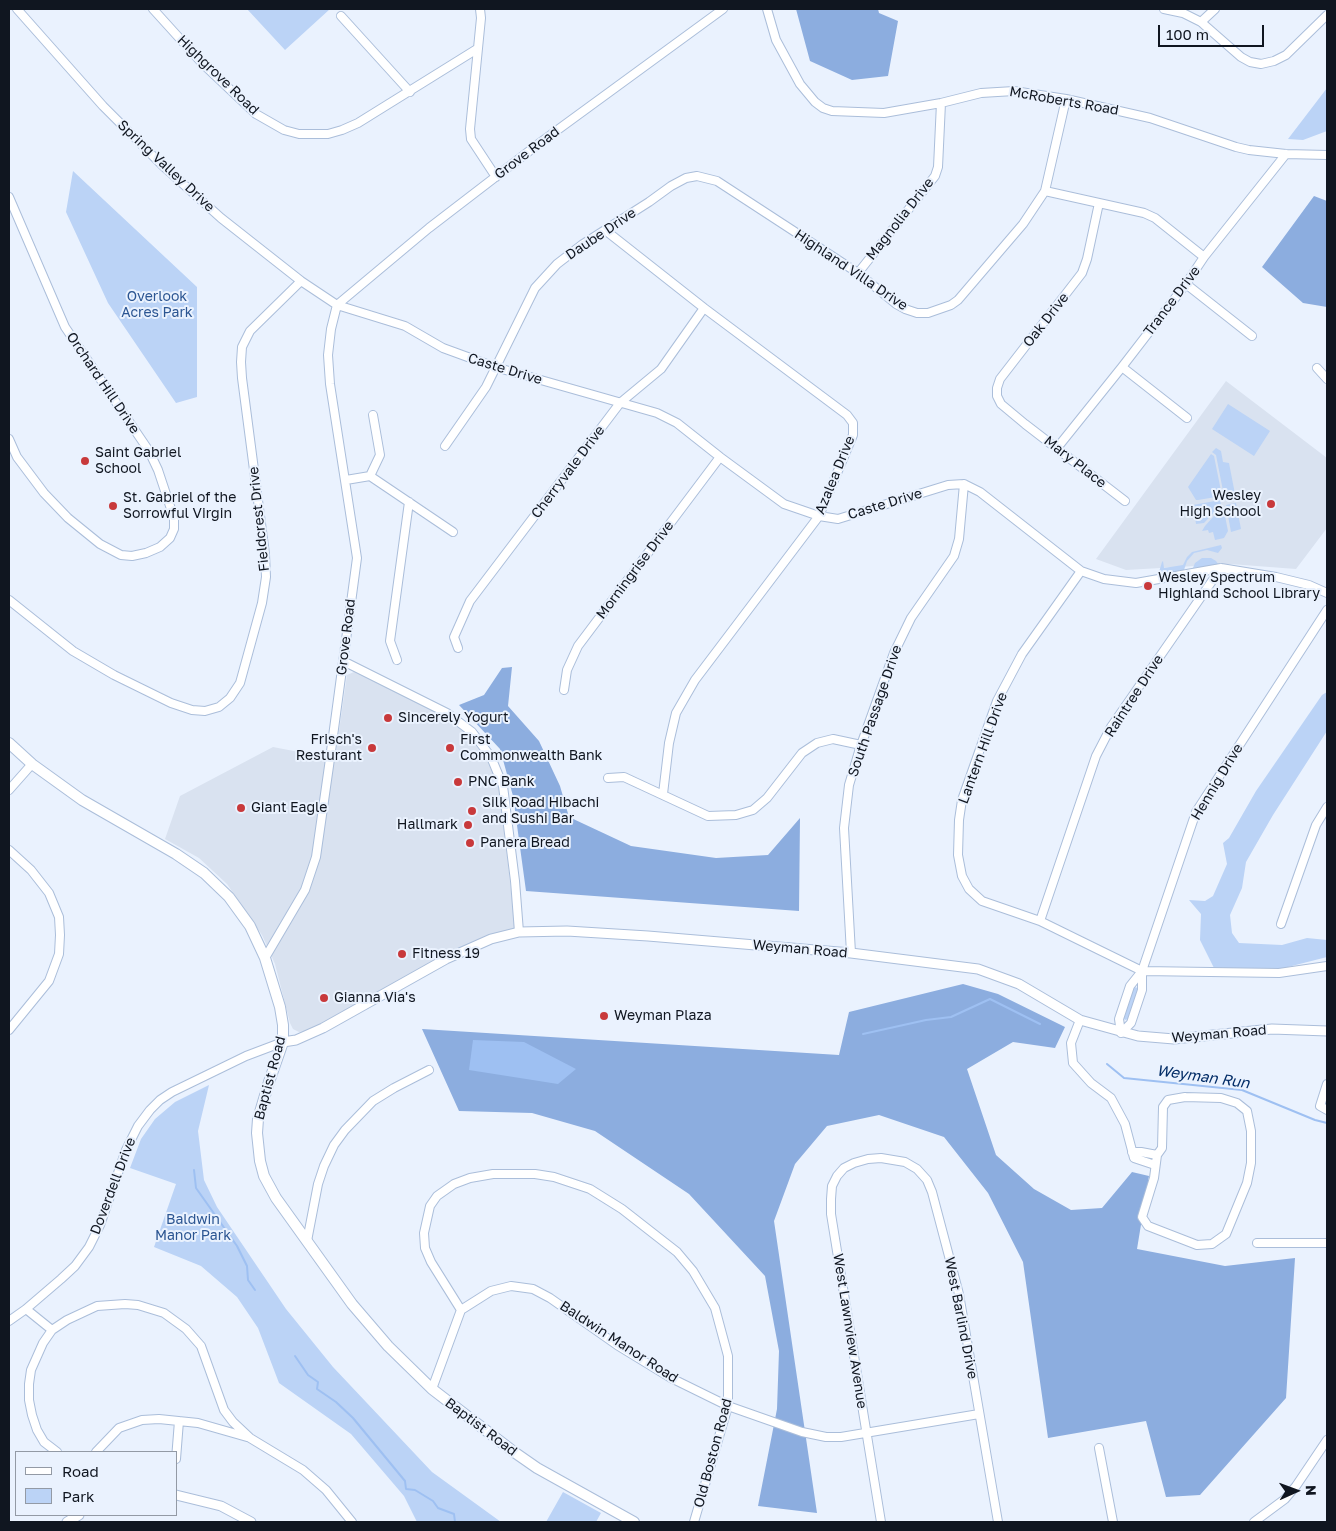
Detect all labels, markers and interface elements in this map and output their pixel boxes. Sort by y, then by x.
scale bar [1161,15,1267,47]
text: 100 m [1166,25,1209,43]
street label: Highgrove Road [174,32,262,118]
street label: McRoberts Road [1008,83,1120,119]
street label: Spring Valley Drive [114,117,218,215]
street label: Grove Road [491,123,563,183]
street label: Magnolia Drive [863,174,937,264]
street label: Daube Drive [563,204,639,264]
street label: Highland Villa Drive [791,226,911,314]
street label: Trance Drive [1140,263,1204,339]
park label: Overlook Acres Park [121,289,193,322]
street label: Oak Drive [1020,289,1072,351]
street label: Orchard Hill Drive [63,329,143,437]
street label: Caste Drive [466,350,544,388]
street label: Cherryvale Drive [528,422,608,522]
street label: Mary Place [1040,432,1110,492]
street label: Azalea Drive [812,433,858,517]
place label: Saint Gabriel School [95,445,181,478]
marker: Saint Gabriel School [79,455,91,467]
street label: Fieldcrest Drive [245,466,273,572]
street label: Caste Drive [846,485,924,523]
place label: Wesley High School [1179,488,1261,520]
place label: St. Gabriel of the Sorrowful Virgin [123,490,236,522]
marker: Wesley High School [1265,498,1277,510]
marker: St. Gabriel of the Sorrowful Virgin [107,500,119,512]
street label: Morningrise Drive [593,518,677,622]
place label: Wesley Spectrum Highland School Library [1158,570,1320,602]
marker: Wesley Spectrum Highland School Library [1142,580,1154,592]
street label: Grove Road [333,598,359,676]
street label: South Passage Drive [845,643,905,779]
street label: Raintree Drive [1101,652,1167,740]
street label: Lantern Hill Drive [955,690,1011,806]
place label: Sincerely Yogurt [398,710,509,726]
marker: Sincerely Yogurt [382,712,394,724]
place label: Frisch's Resturant [296,732,362,764]
place label: First Commonwealth Bank [460,732,603,764]
street label: Hennig Drive [1188,741,1246,823]
marker: Frisch's Resturant [366,742,378,754]
marker: First Commonwealth Bank [444,742,456,754]
place label: PNC Bank [468,774,535,790]
marker: PNC Bank [452,776,464,788]
place label: Silk Road Hibachi and Sushi Bar [482,795,599,828]
place label: Giant Eagle [251,800,327,816]
marker: Giant Eagle [235,802,247,814]
marker: Silk Road Hibachi and Sushi Bar [466,805,478,817]
place label: Hallmark [397,817,458,833]
marker: Hallmark [462,819,474,831]
place label: Panera Bread [480,835,570,851]
marker: Panera Bread [464,837,476,849]
street label: Weyman Road [752,936,848,962]
place label: Fitness 19 [412,946,480,962]
marker: Fitness 19 [396,948,408,960]
place label: Gianna Via's [334,990,416,1006]
marker: Gianna Via's [318,992,330,1004]
place label: Weyman Plaza [614,1008,712,1024]
marker: Weyman Plaza [598,1010,610,1022]
street label: Weyman Road [1171,1021,1267,1047]
street label: Baptist Road [251,1034,289,1122]
water label: Weyman Run [1155,1062,1251,1092]
street label: Doverdell Drive [87,1135,139,1237]
park label: Baldwin Manor Park [155,1212,231,1244]
street label: West Lawnview Avenue [829,1252,871,1410]
street label: West Barlind Drive [941,1256,981,1380]
street label: Baldwin Manor Road [557,1297,681,1387]
street label: Baptist Road [442,1394,520,1460]
street label: Old Boston Road [690,1397,736,1509]
legend [15,1451,178,1516]
text: Road [62,1462,99,1480]
north arrow [1271,1466,1321,1516]
text: N [1303,1485,1320,1496]
text: Park [62,1487,94,1505]

